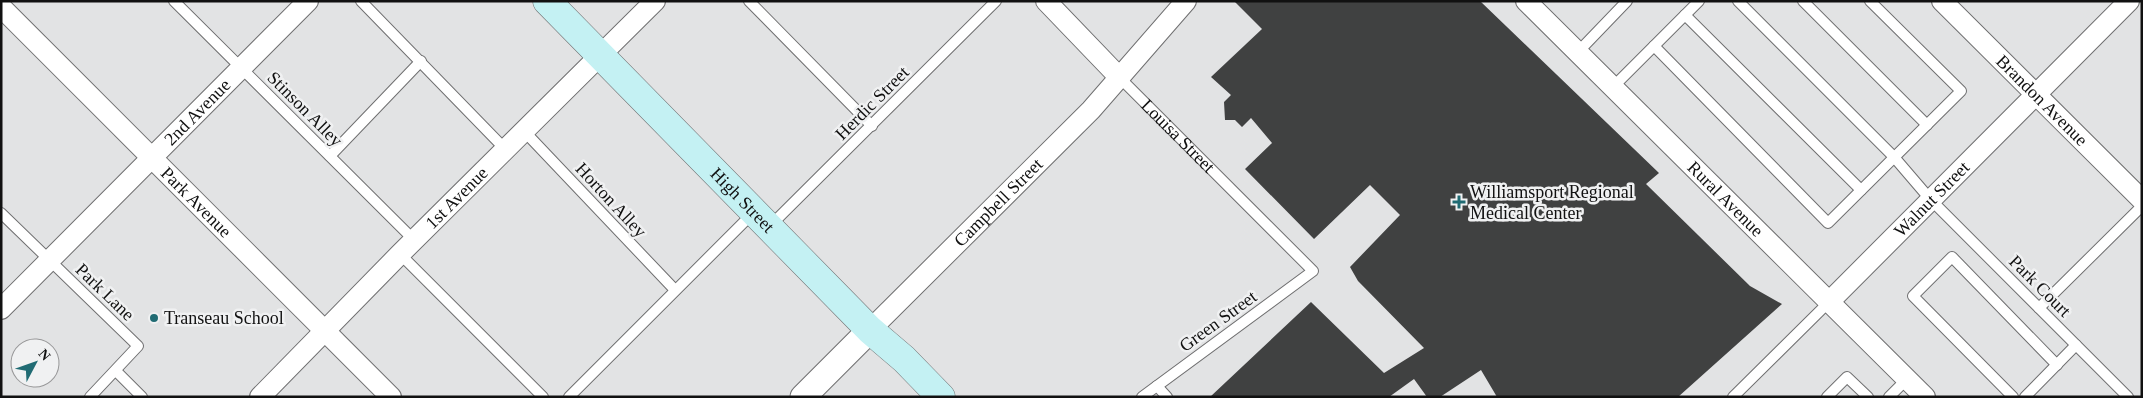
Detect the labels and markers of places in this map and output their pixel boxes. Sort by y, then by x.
place label: Williamsport Regional Medical Center [1470,182,1634,223]
marker: Williamsport Regional Medical Center [1452,195,1466,209]
place label: Transeau School [164,308,284,328]
marker: Transeau School [148,312,160,324]

